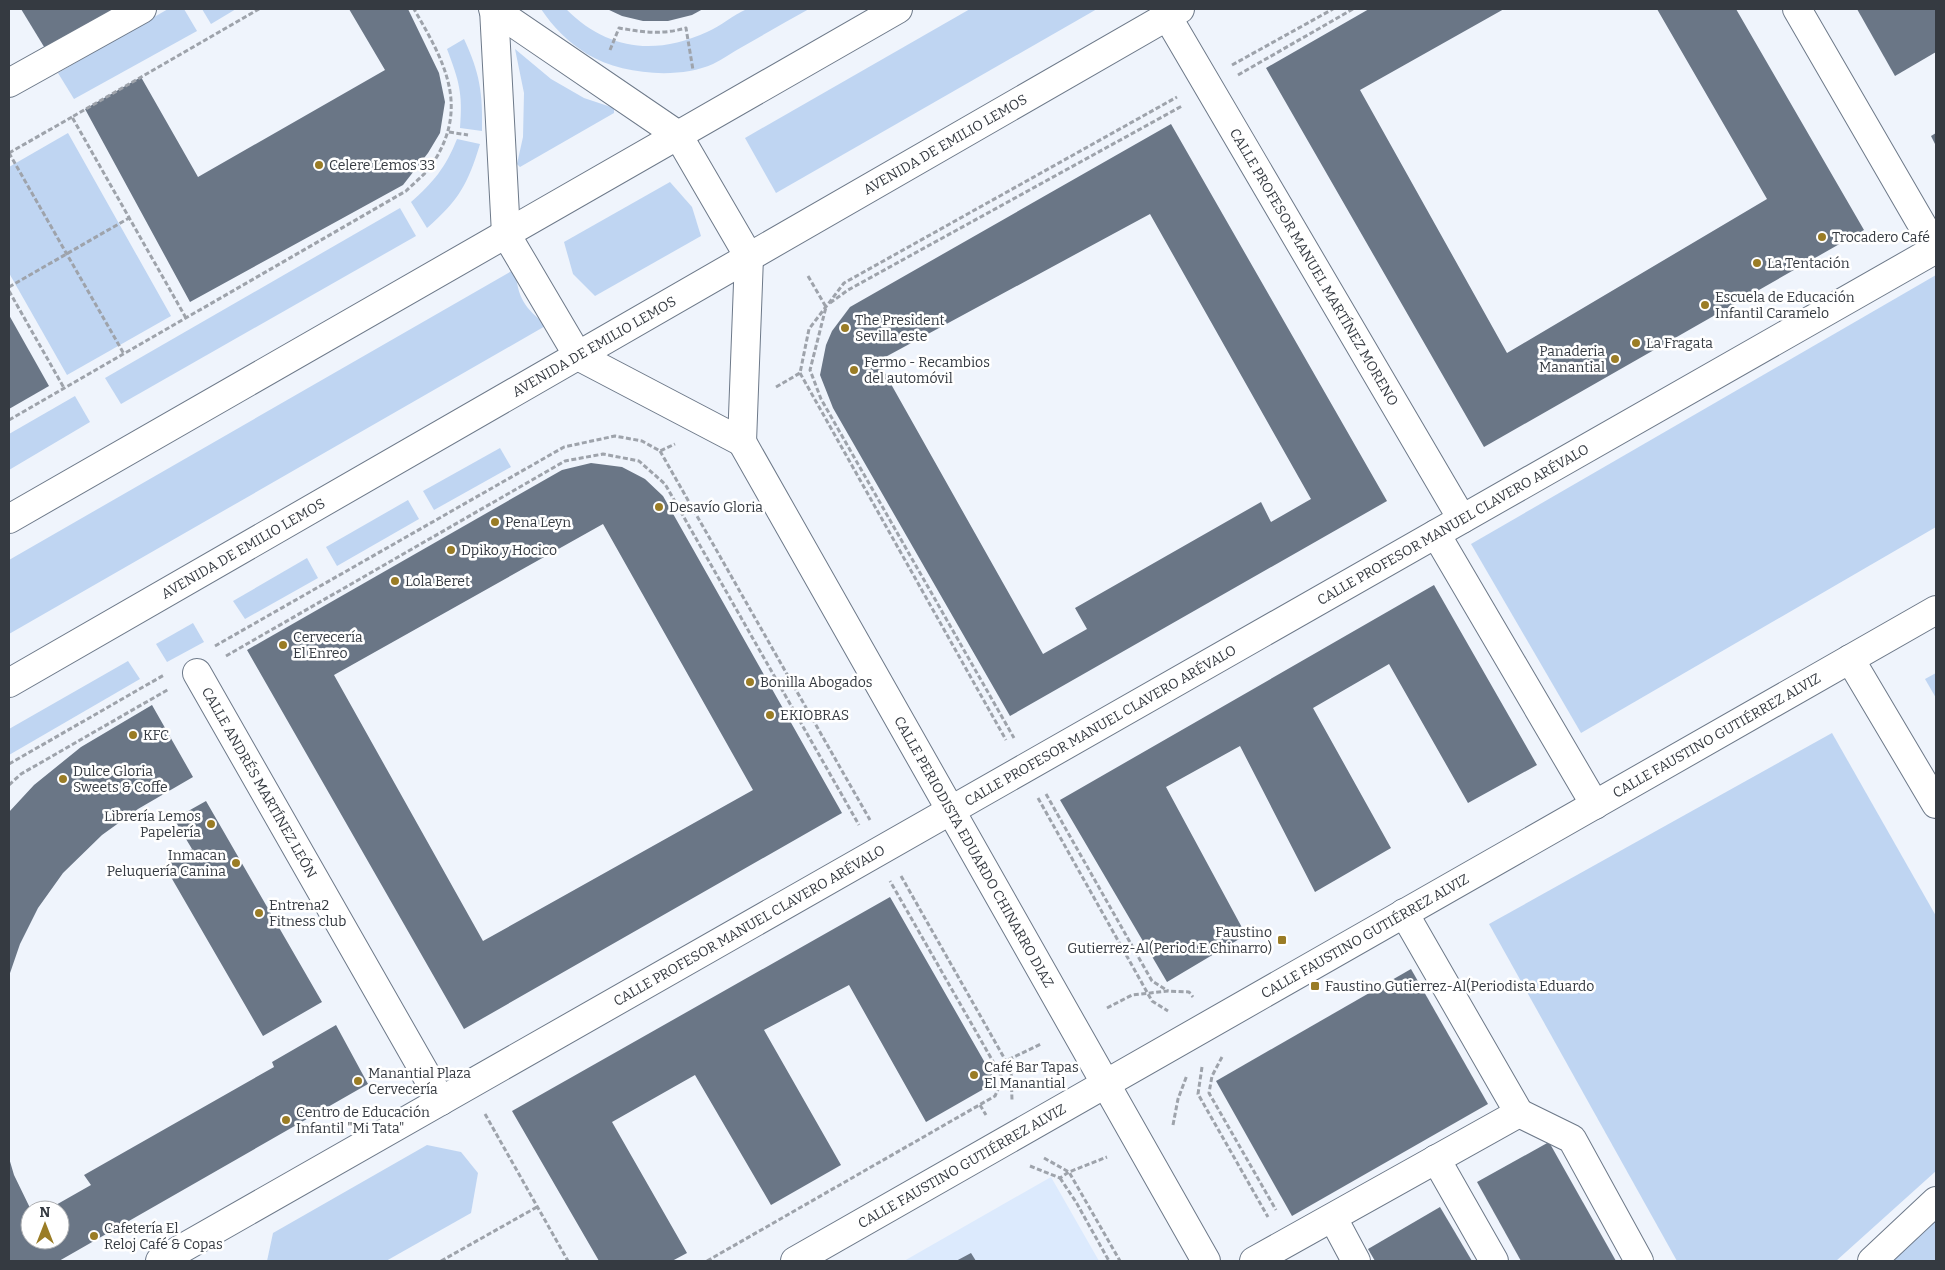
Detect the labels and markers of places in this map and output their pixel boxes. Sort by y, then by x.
place label: Celere Lemos 33 [329,157,435,174]
marker: Celere Lemos 33 [313,159,325,171]
place label: Trocadero Café [1832,229,1930,246]
marker: Trocadero Café [1816,231,1828,243]
place label: La Tentación [1767,255,1850,272]
marker: La Tentación [1751,257,1763,269]
place label: Escuela de Educación Infantil Caramelo [1715,289,1855,322]
marker: Escuela de Educación Infantil Caramelo [1699,299,1711,311]
place label: The President Sevilla este [855,312,945,345]
marker: The President Sevilla este [839,322,851,334]
place label: La Fragata [1646,335,1713,352]
marker: La Fragata [1630,337,1642,349]
place label: Panaderia Manantial [1539,343,1605,376]
marker: Panaderia Manantial [1609,353,1621,365]
place label: Fermo - Recambios del automóvil [864,354,990,387]
marker: Fermo - Recambios del automóvil [848,364,860,376]
place label: Desavío Gloria [669,499,763,516]
marker: Desavío Gloria [653,501,665,513]
place label: Pena Leyn [505,514,571,531]
marker: Pena Leyn [489,516,501,528]
place label: Dpiko y Hocico [461,542,557,559]
marker: Dpiko y Hocico [445,544,457,556]
place label: Lola Beret [405,573,470,590]
marker: Lola Beret [389,575,401,587]
place label: Cervecería El Enreo [293,629,363,662]
marker: Cervecería El Enreo [277,639,289,651]
place label: Bonilla Abogados [760,674,873,691]
marker: Bonilla Abogados [744,676,756,688]
place label: EKIOBRAS [780,707,849,724]
marker: EKIOBRAS [764,709,776,721]
place label: KFC [143,727,169,744]
marker: KFC [127,729,139,741]
place label: Dulce Gloria Sweets & Coffe [73,763,168,796]
marker: Dulce Gloria Sweets & Coffe [57,773,69,785]
place label: Librería Lemos Papelería [104,808,201,841]
marker: Librería Lemos Papelería [205,818,217,830]
place label: Inmacan Peluquería Canina [107,847,226,880]
marker: Inmacan Peluquería Canina [230,857,242,869]
place label: Entrena2 Fitness club [269,897,346,930]
marker: Entrena2 Fitness club [253,907,265,919]
place label: Faustino Gutierrez-Al(Period.E.Chinarro) [1067,924,1272,957]
marker: Faustino Gutierrez-Al(Period.E.Chinarro) [1276,934,1288,946]
place label: Faustino Gutierrez-Al(Periodista Eduardo [1325,978,1594,995]
marker: Faustino Gutierrez-Al(Periodista Eduardo [1309,980,1321,992]
place label: Café Bar Tapas El Manantial [984,1059,1079,1092]
place label: Manantial Plaza Cervecería [368,1065,471,1098]
marker: Café Bar Tapas El Manantial [968,1069,980,1081]
marker: Manantial Plaza Cervecería [352,1075,364,1087]
place label: Centro de Educación Infantil "Mi Tata" [296,1104,430,1137]
marker: Centro de Educación Infantil "Mi Tata" [280,1114,292,1126]
place label: Cafetería El Reloj Café & Copas [104,1220,223,1253]
marker: Cafetería El Reloj Café & Copas [88,1230,100,1242]

